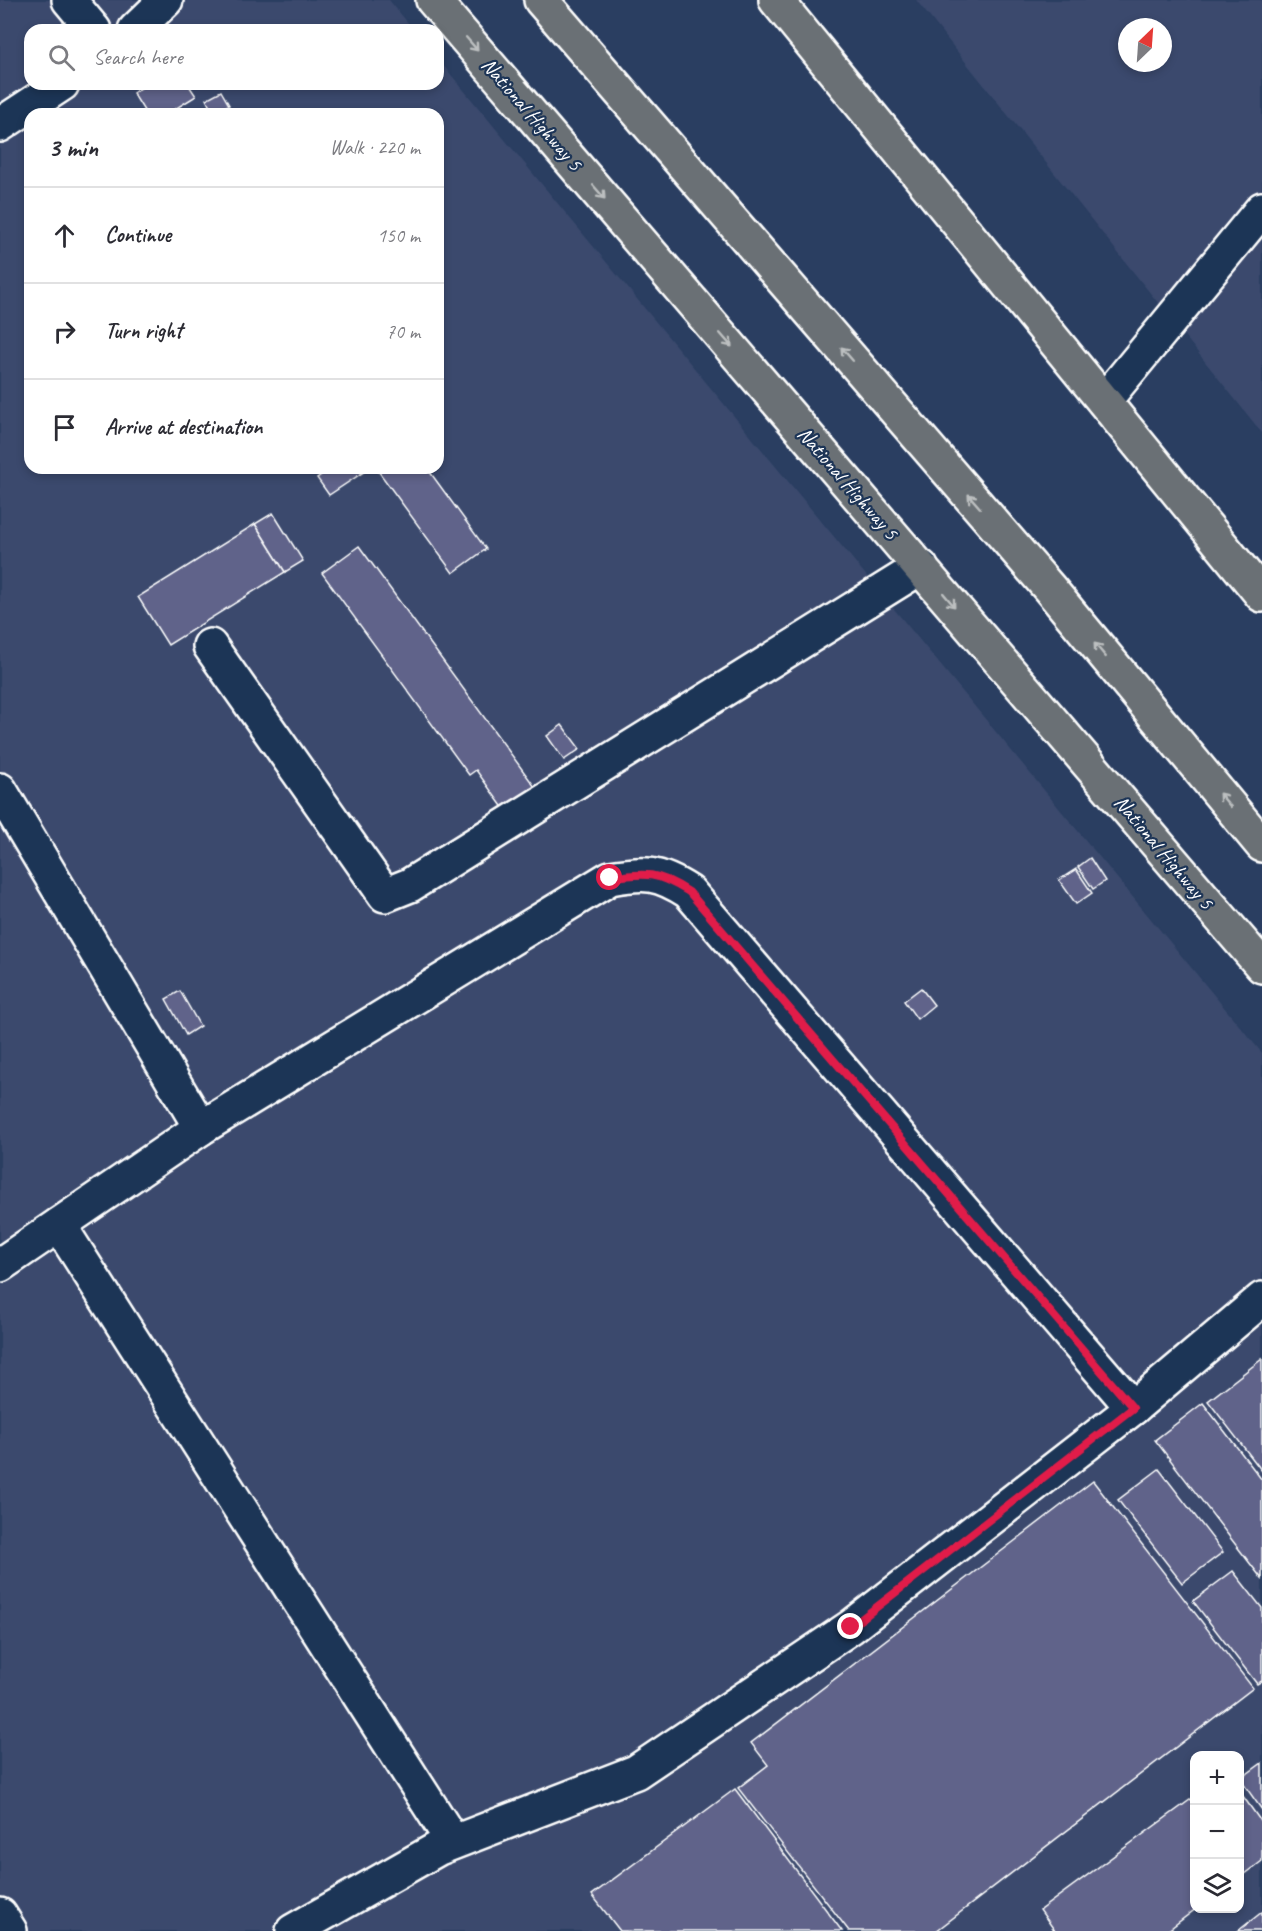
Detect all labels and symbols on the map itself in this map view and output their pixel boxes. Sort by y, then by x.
north arrow [1118,18,1172,72]
one-way arrow [465,36,478,52]
street label: National Highway 5 [476,52,589,177]
one-way arrow [592,184,606,199]
one-way arrow [719,332,733,347]
one-way arrow [840,347,854,362]
street label: National Highway 5 [792,421,905,546]
one-way arrow [968,493,981,509]
one-way arrow [942,592,956,607]
one-way arrow [1094,642,1107,658]
street label: National Highway 5 [1109,790,1220,916]
one-way arrow [1218,792,1231,808]
route start [596,864,622,890]
route end [837,1613,863,1639]

